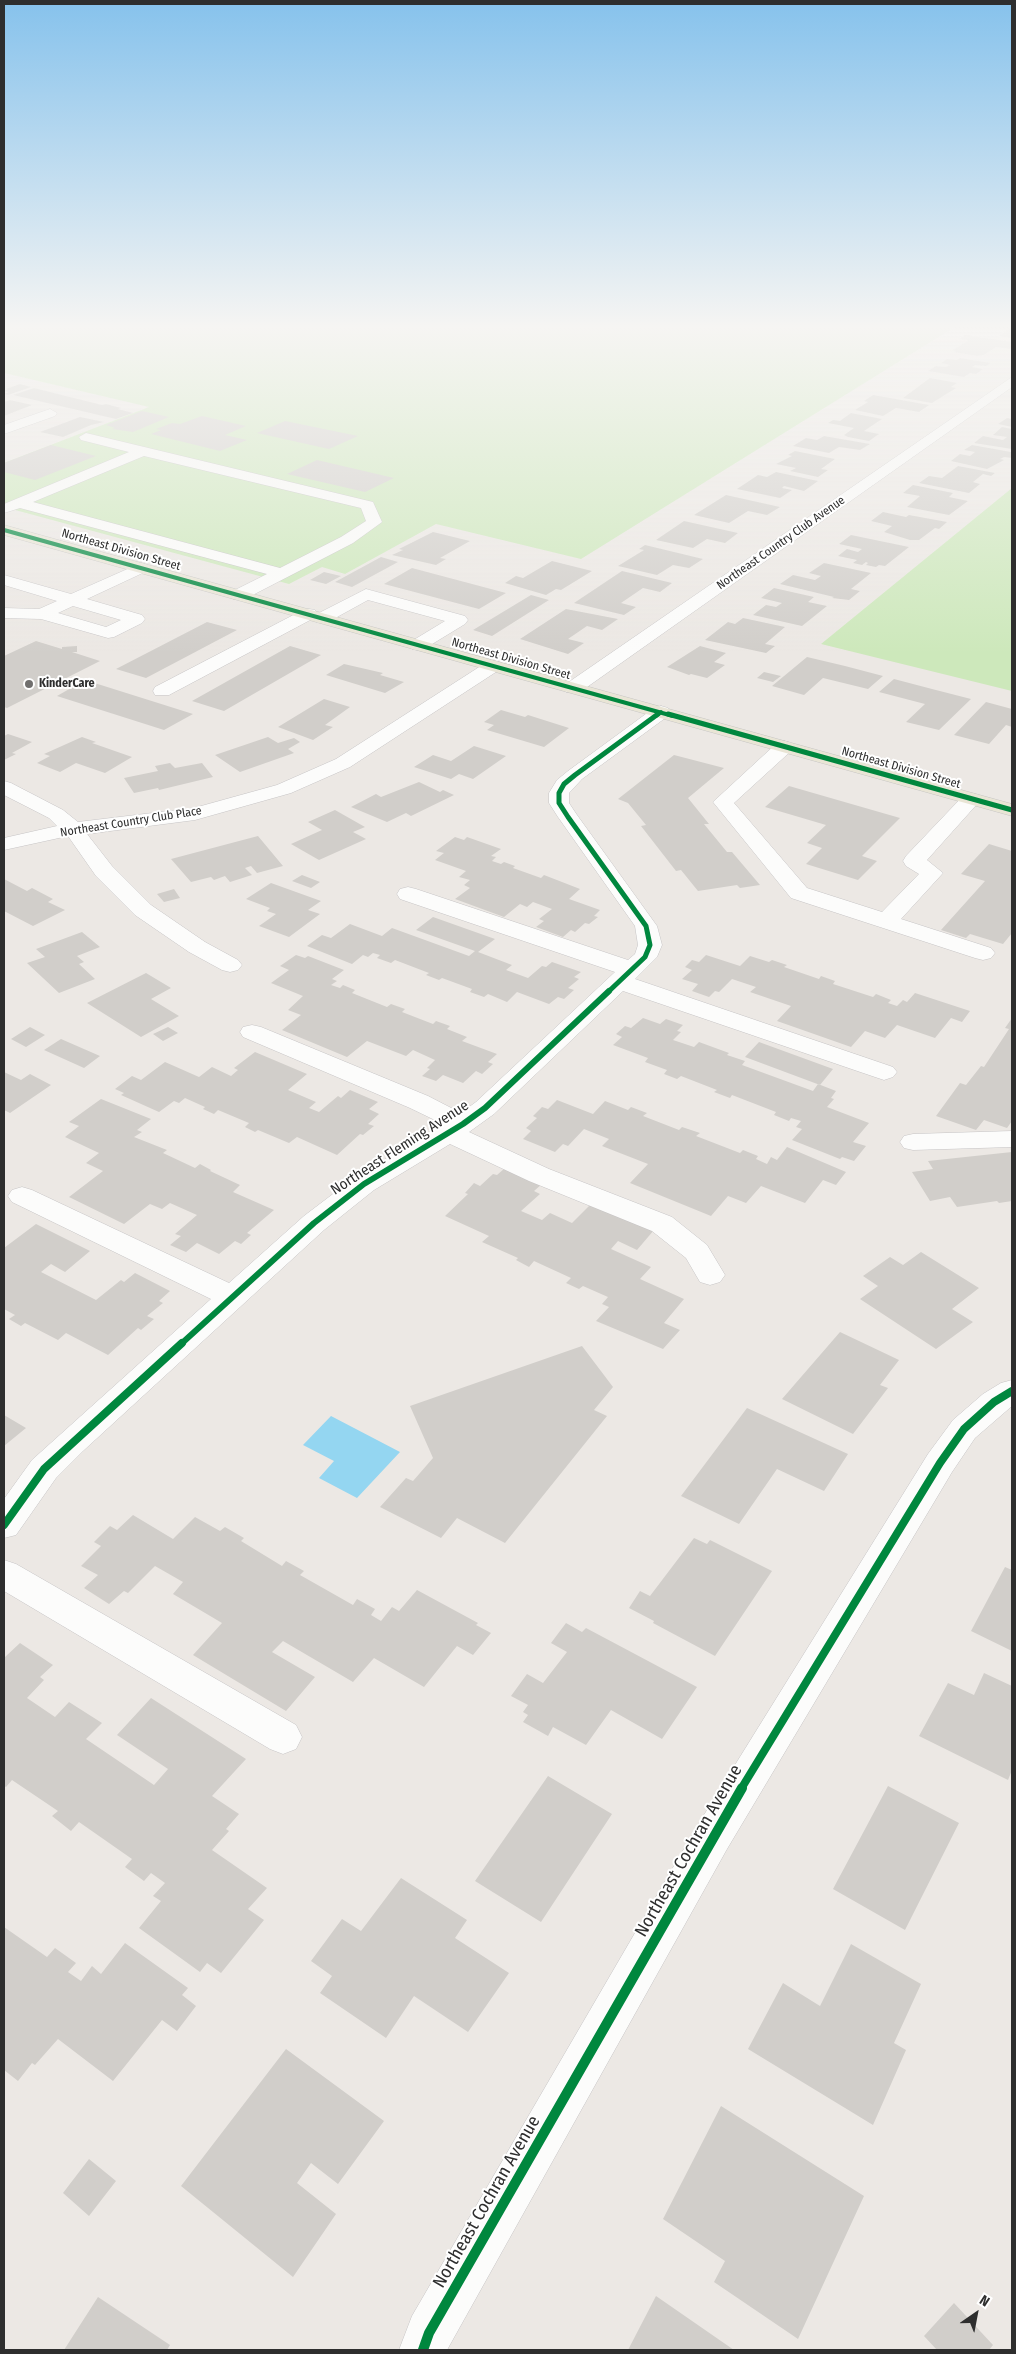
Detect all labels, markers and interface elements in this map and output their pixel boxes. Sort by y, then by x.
street label: Northeast Country Club Avenue [714,493,848,593]
street label: Northeast Division Street [60,526,182,574]
street label: Northeast Division Street [450,635,572,683]
place label: KinderCare [39,677,95,691]
marker: KinderCare [23,678,35,690]
street label: Northeast Division Street [840,744,962,792]
street label: Northeast Country Club Place [59,804,203,840]
street label: Northeast Fleming Avenue [328,1097,472,1199]
street label: Northeast Cochran Avenue [631,1761,747,1941]
street label: Northeast Cochran Avenue [429,2112,545,2292]
north arrow [951,2289,1001,2339]
text: N [976,2292,993,2310]

